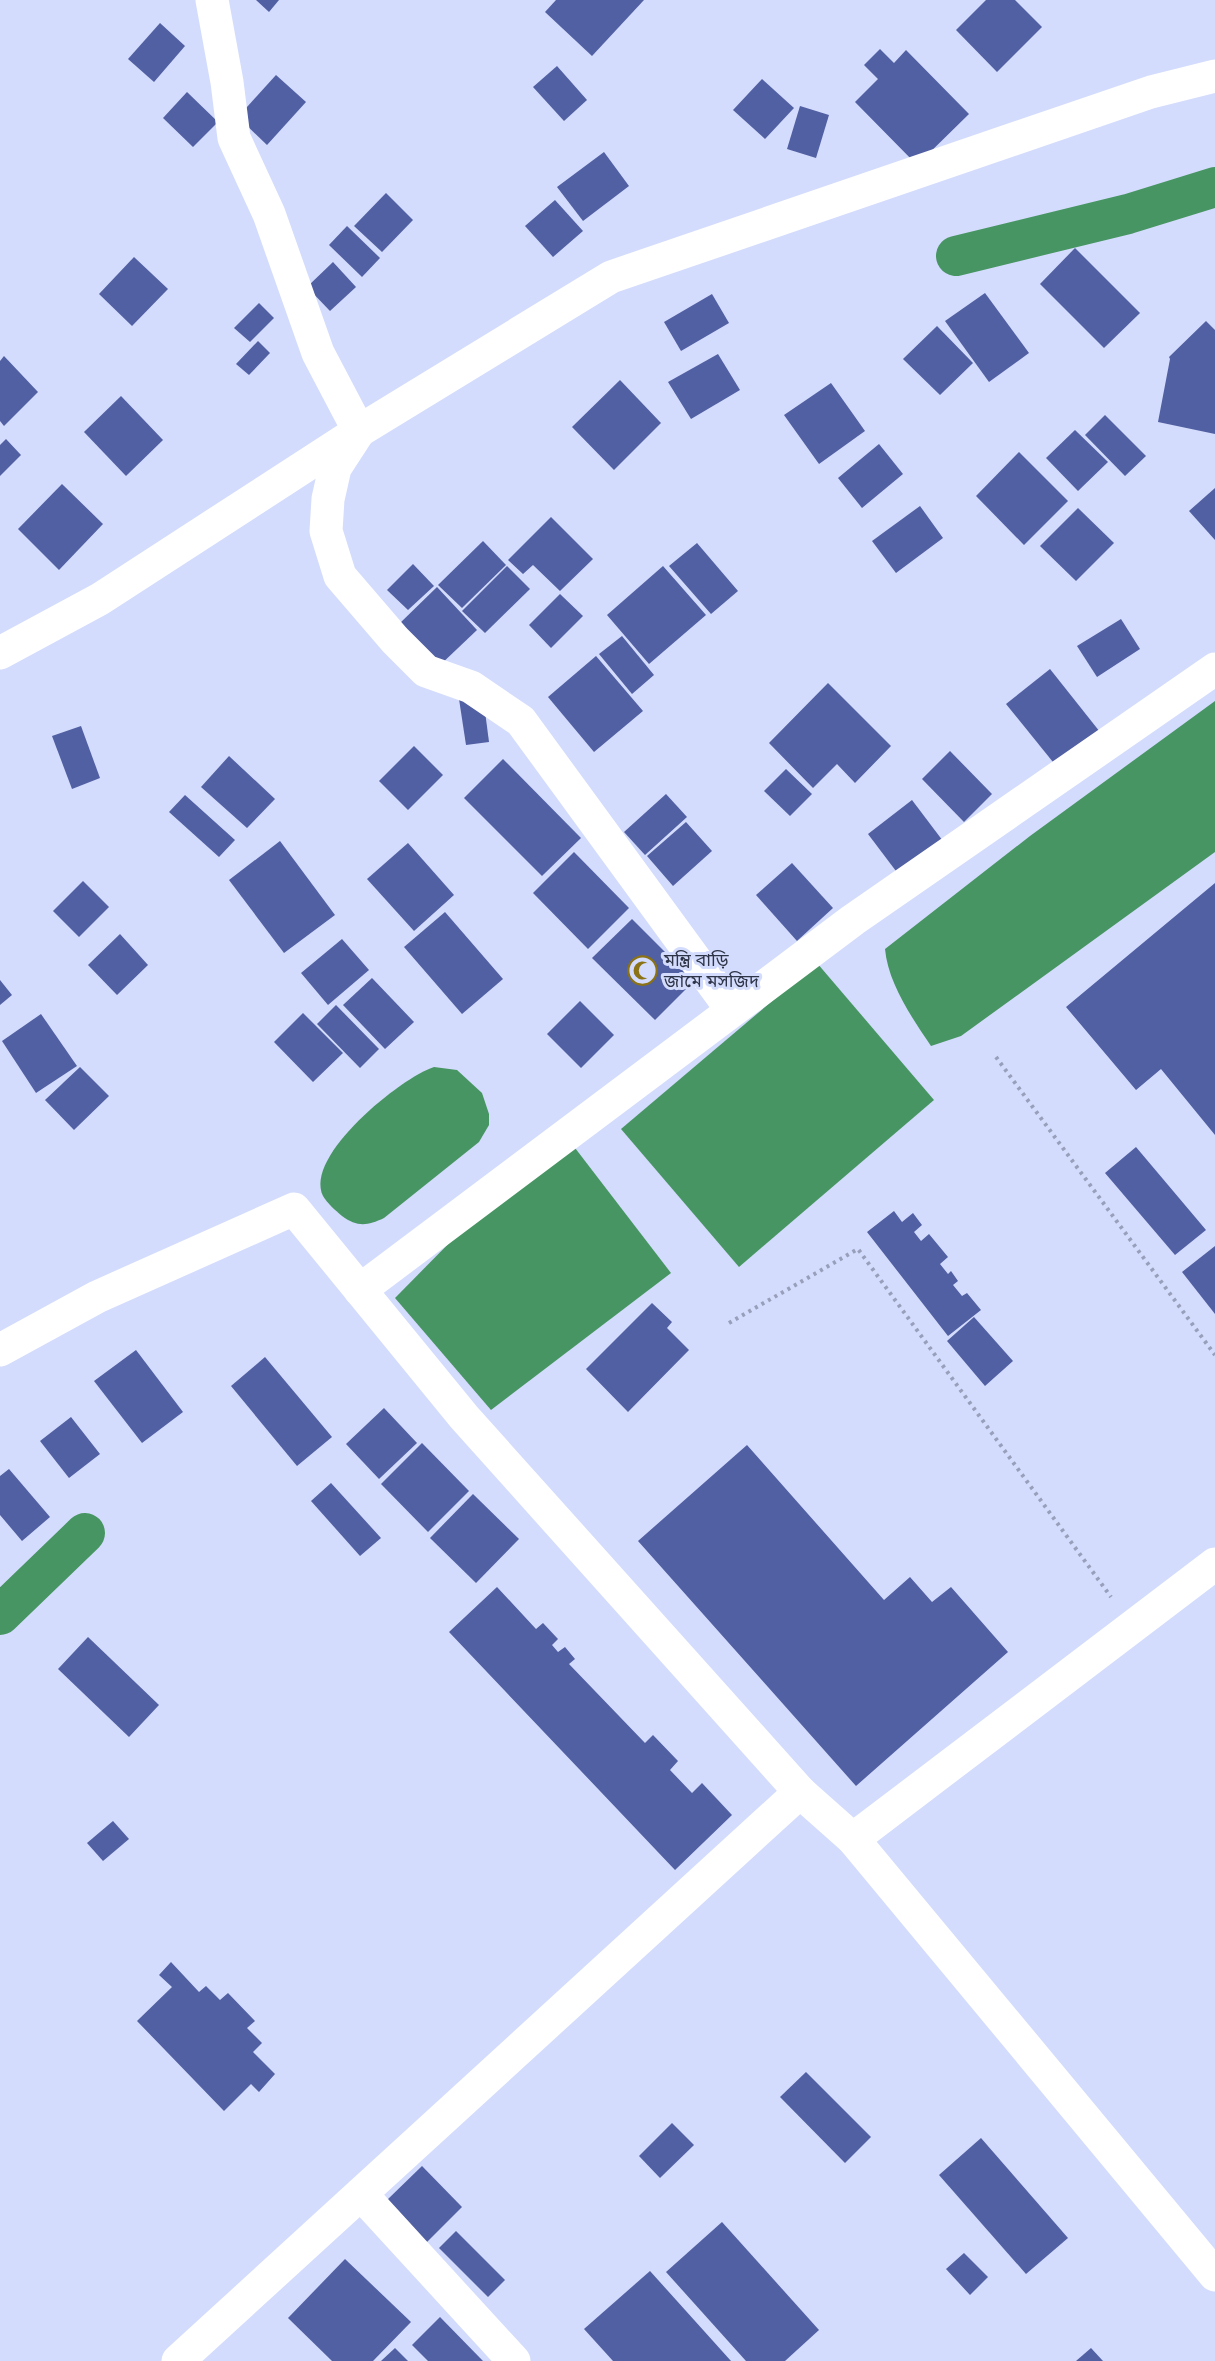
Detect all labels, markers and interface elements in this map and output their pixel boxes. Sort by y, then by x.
place label: মন্ত্রি বাড়ি জামে মসজিদ [663,947,760,992]
mosque icon: মন্ত্রি বাড়ি জামে মসজিদ [627,954,659,986]

